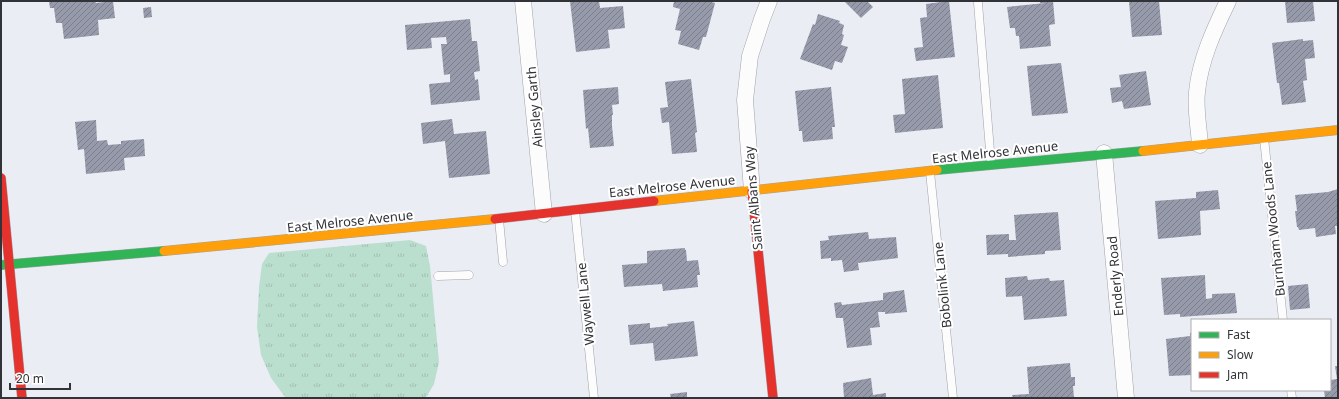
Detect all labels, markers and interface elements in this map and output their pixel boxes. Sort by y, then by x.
street label: Ainsley Garth [521,66,547,148]
street label: East Melrose Avenue [931,136,1059,168]
street label: Saint Albans Way [739,145,767,251]
street label: Burnham Woods Lane [1257,161,1289,297]
street label: East Melrose Avenue [608,170,736,202]
street label: East Melrose Avenue [286,205,414,237]
street label: Enderly Road [1103,235,1127,317]
street label: Bobolink Lane [929,241,955,329]
street label: Waywell Lane [572,262,598,346]
legend [1191,319,1331,391]
text: Fast [1227,326,1251,343]
text: Slow [1227,346,1254,363]
scale bar [10,365,70,391]
text: Jam [1226,366,1248,383]
text: 20 m [16,370,44,387]

